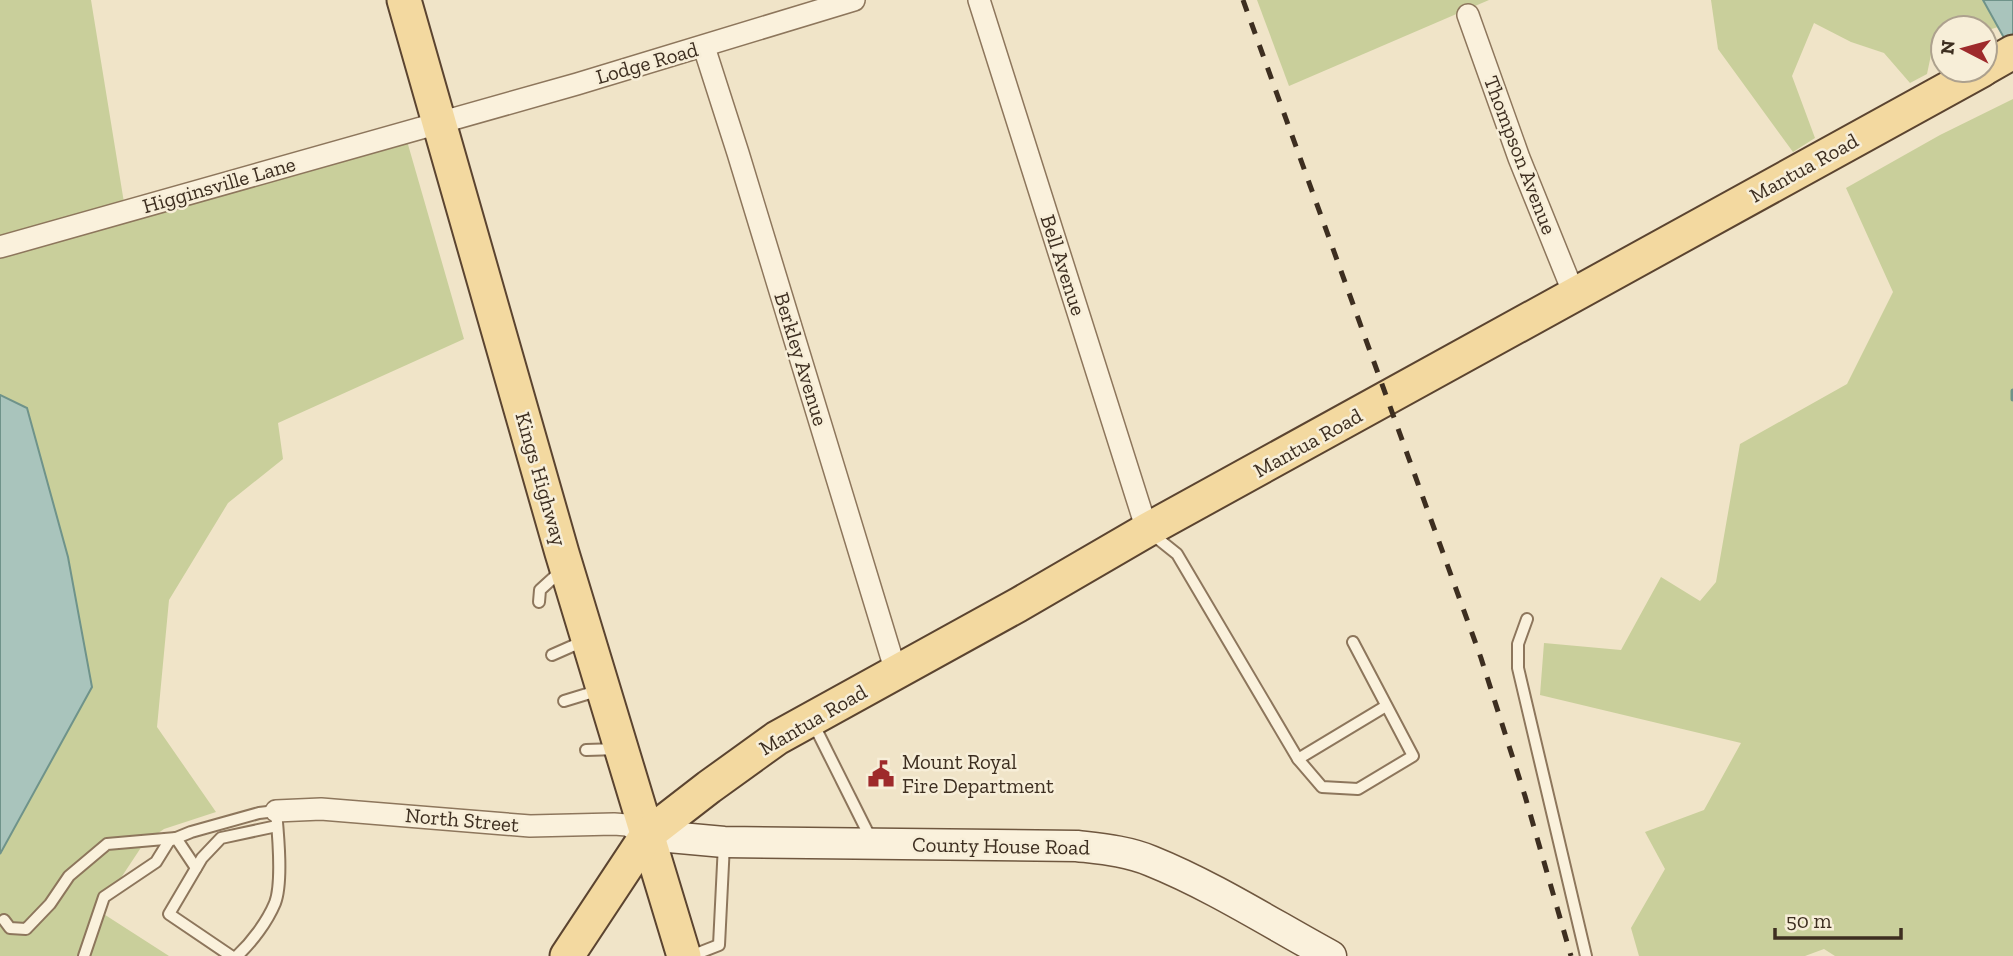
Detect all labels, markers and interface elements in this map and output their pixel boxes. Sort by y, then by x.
north arrow [1929,14,1999,84]
street label: Lodge Road [593,36,701,89]
text: N [1935,39,1960,56]
street label: Thompson Avenue [1479,72,1562,238]
street label: Mantua Road [1745,127,1863,208]
street label: Higginsville Lane [140,151,298,218]
street label: Bell Avenue [1035,211,1092,318]
street label: Berkley Avenue [769,289,834,429]
street label: Mantua Road [1249,402,1367,483]
street label: Kings Highway [510,409,573,549]
street label: Mantua Road [754,678,871,760]
place label: Mount Royal Fire Department [902,749,1054,798]
public building icon: Mount Royal Fire Department [866,759,896,789]
street label: North Street [404,802,520,837]
street label: County House Road [912,831,1091,860]
scale bar [1775,897,1901,941]
text: 50 m [1786,908,1832,933]

